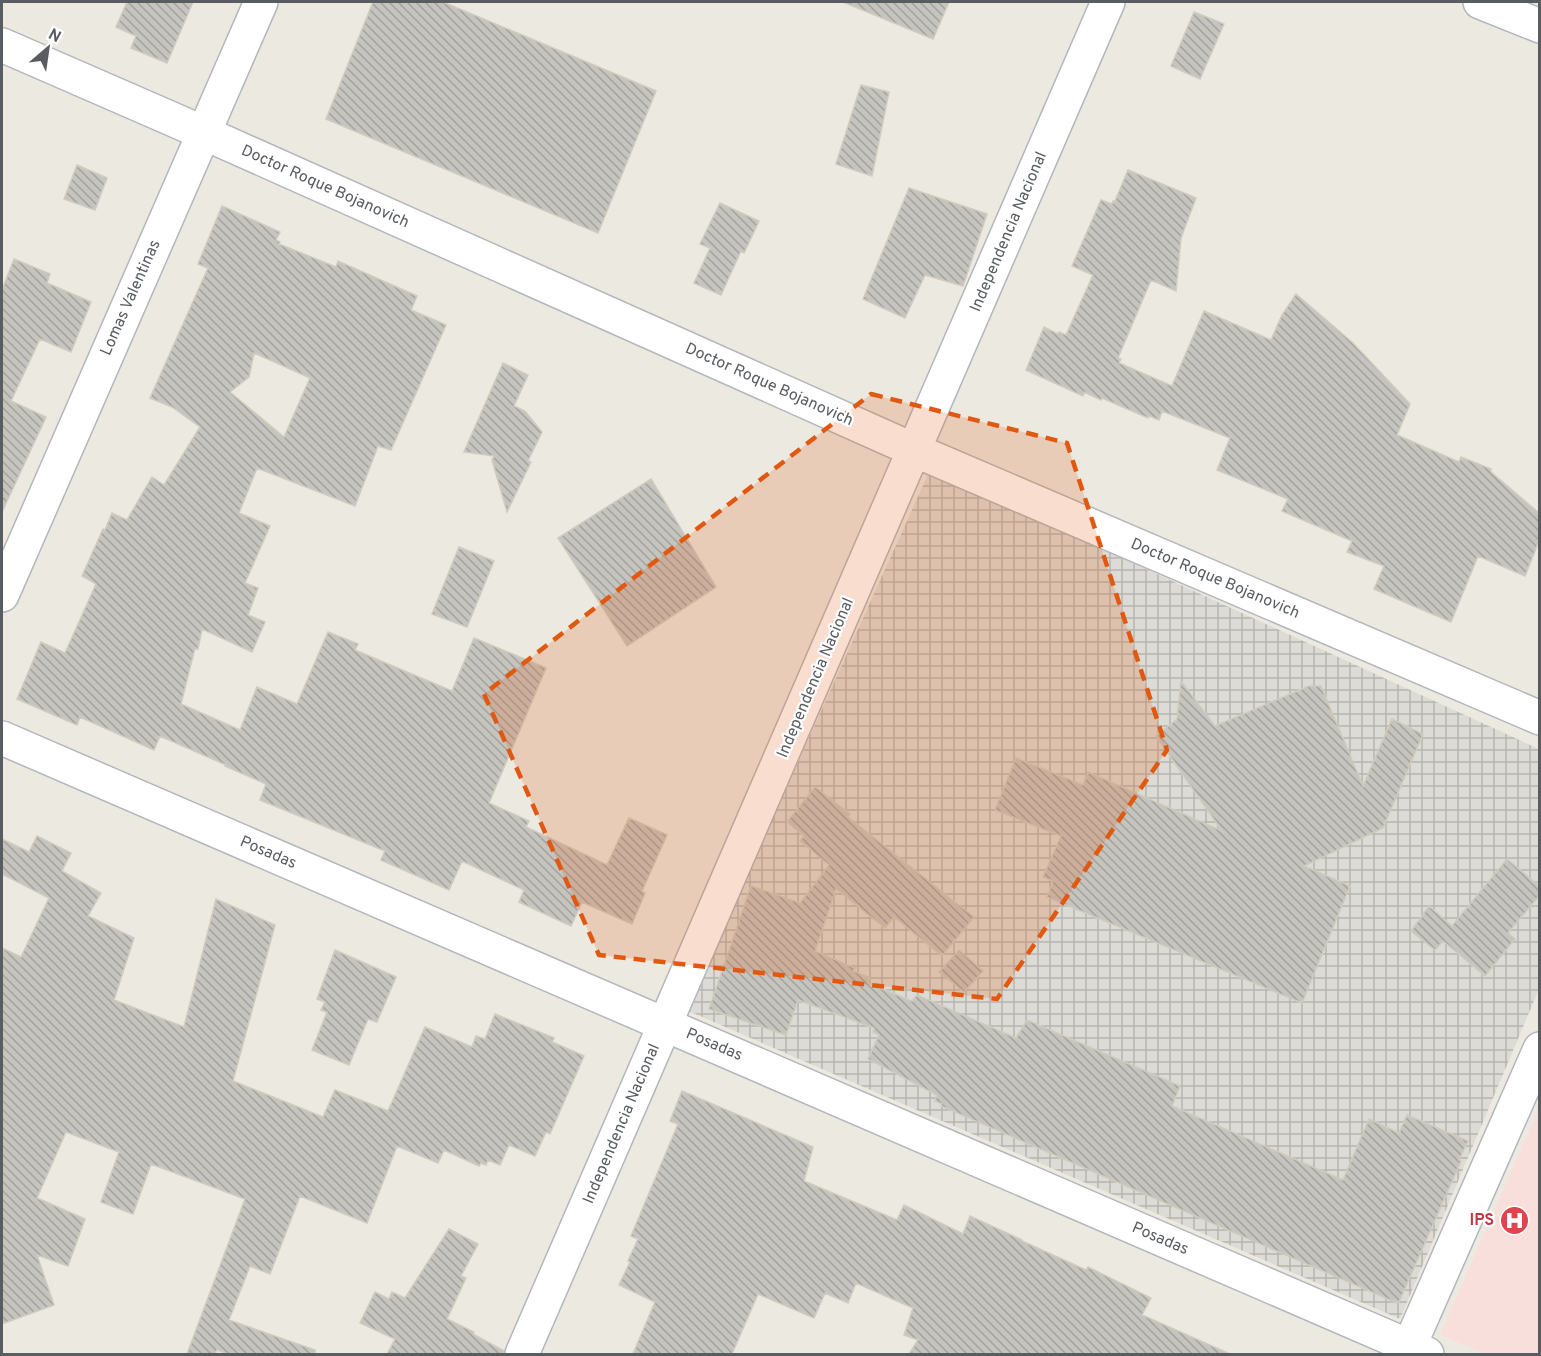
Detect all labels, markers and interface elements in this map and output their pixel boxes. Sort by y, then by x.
north arrow [18,18,78,78]
text: N [44,25,64,48]
street label: Doctor Roque Bojanovich [238,141,412,233]
street label: Independencia Nacional [966,149,1052,315]
street label: Lomas Valentinas [97,237,165,359]
street label: Doctor Roque Bojanovich [682,339,856,431]
street label: Doctor Roque Bojanovich [1127,534,1303,624]
street label: Independencia Nacional [773,595,859,761]
street label: Posadas [237,832,299,874]
street label: Posadas [683,1024,745,1066]
street label: Independencia Nacional [579,1041,665,1207]
hospital icon: IPS [1499,1205,1531,1237]
place label: IPS [1470,1211,1494,1231]
street label: Posadas [1129,1218,1191,1260]

